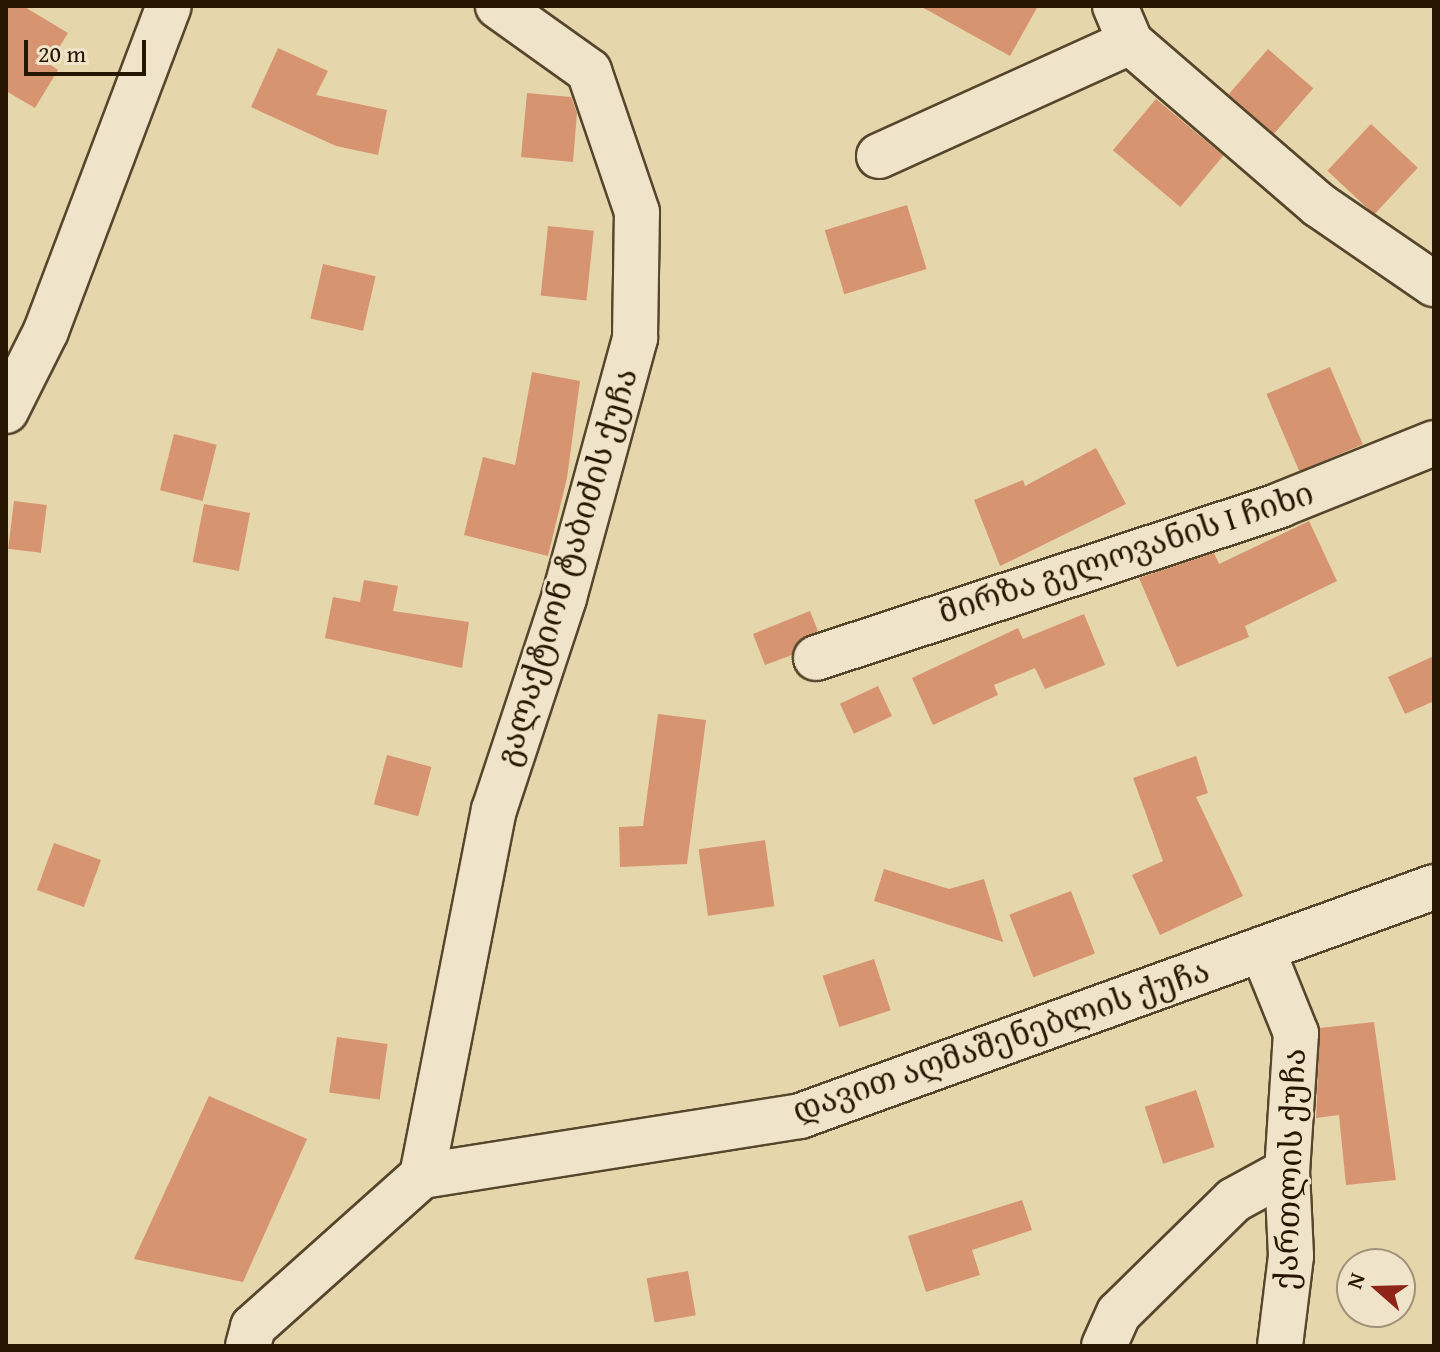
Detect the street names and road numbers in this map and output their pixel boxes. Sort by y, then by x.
street label: გალაქტიონ ტაბიძის ქუჩა [488,364,646,770]
street label: მირზა გელოვანის I ჩიხი [934,474,1318,632]
street label: დავით აღმაშენებლის ქუჩა [788,952,1214,1130]
street label: ქართლის ქუჩა [1267,1047,1313,1291]

